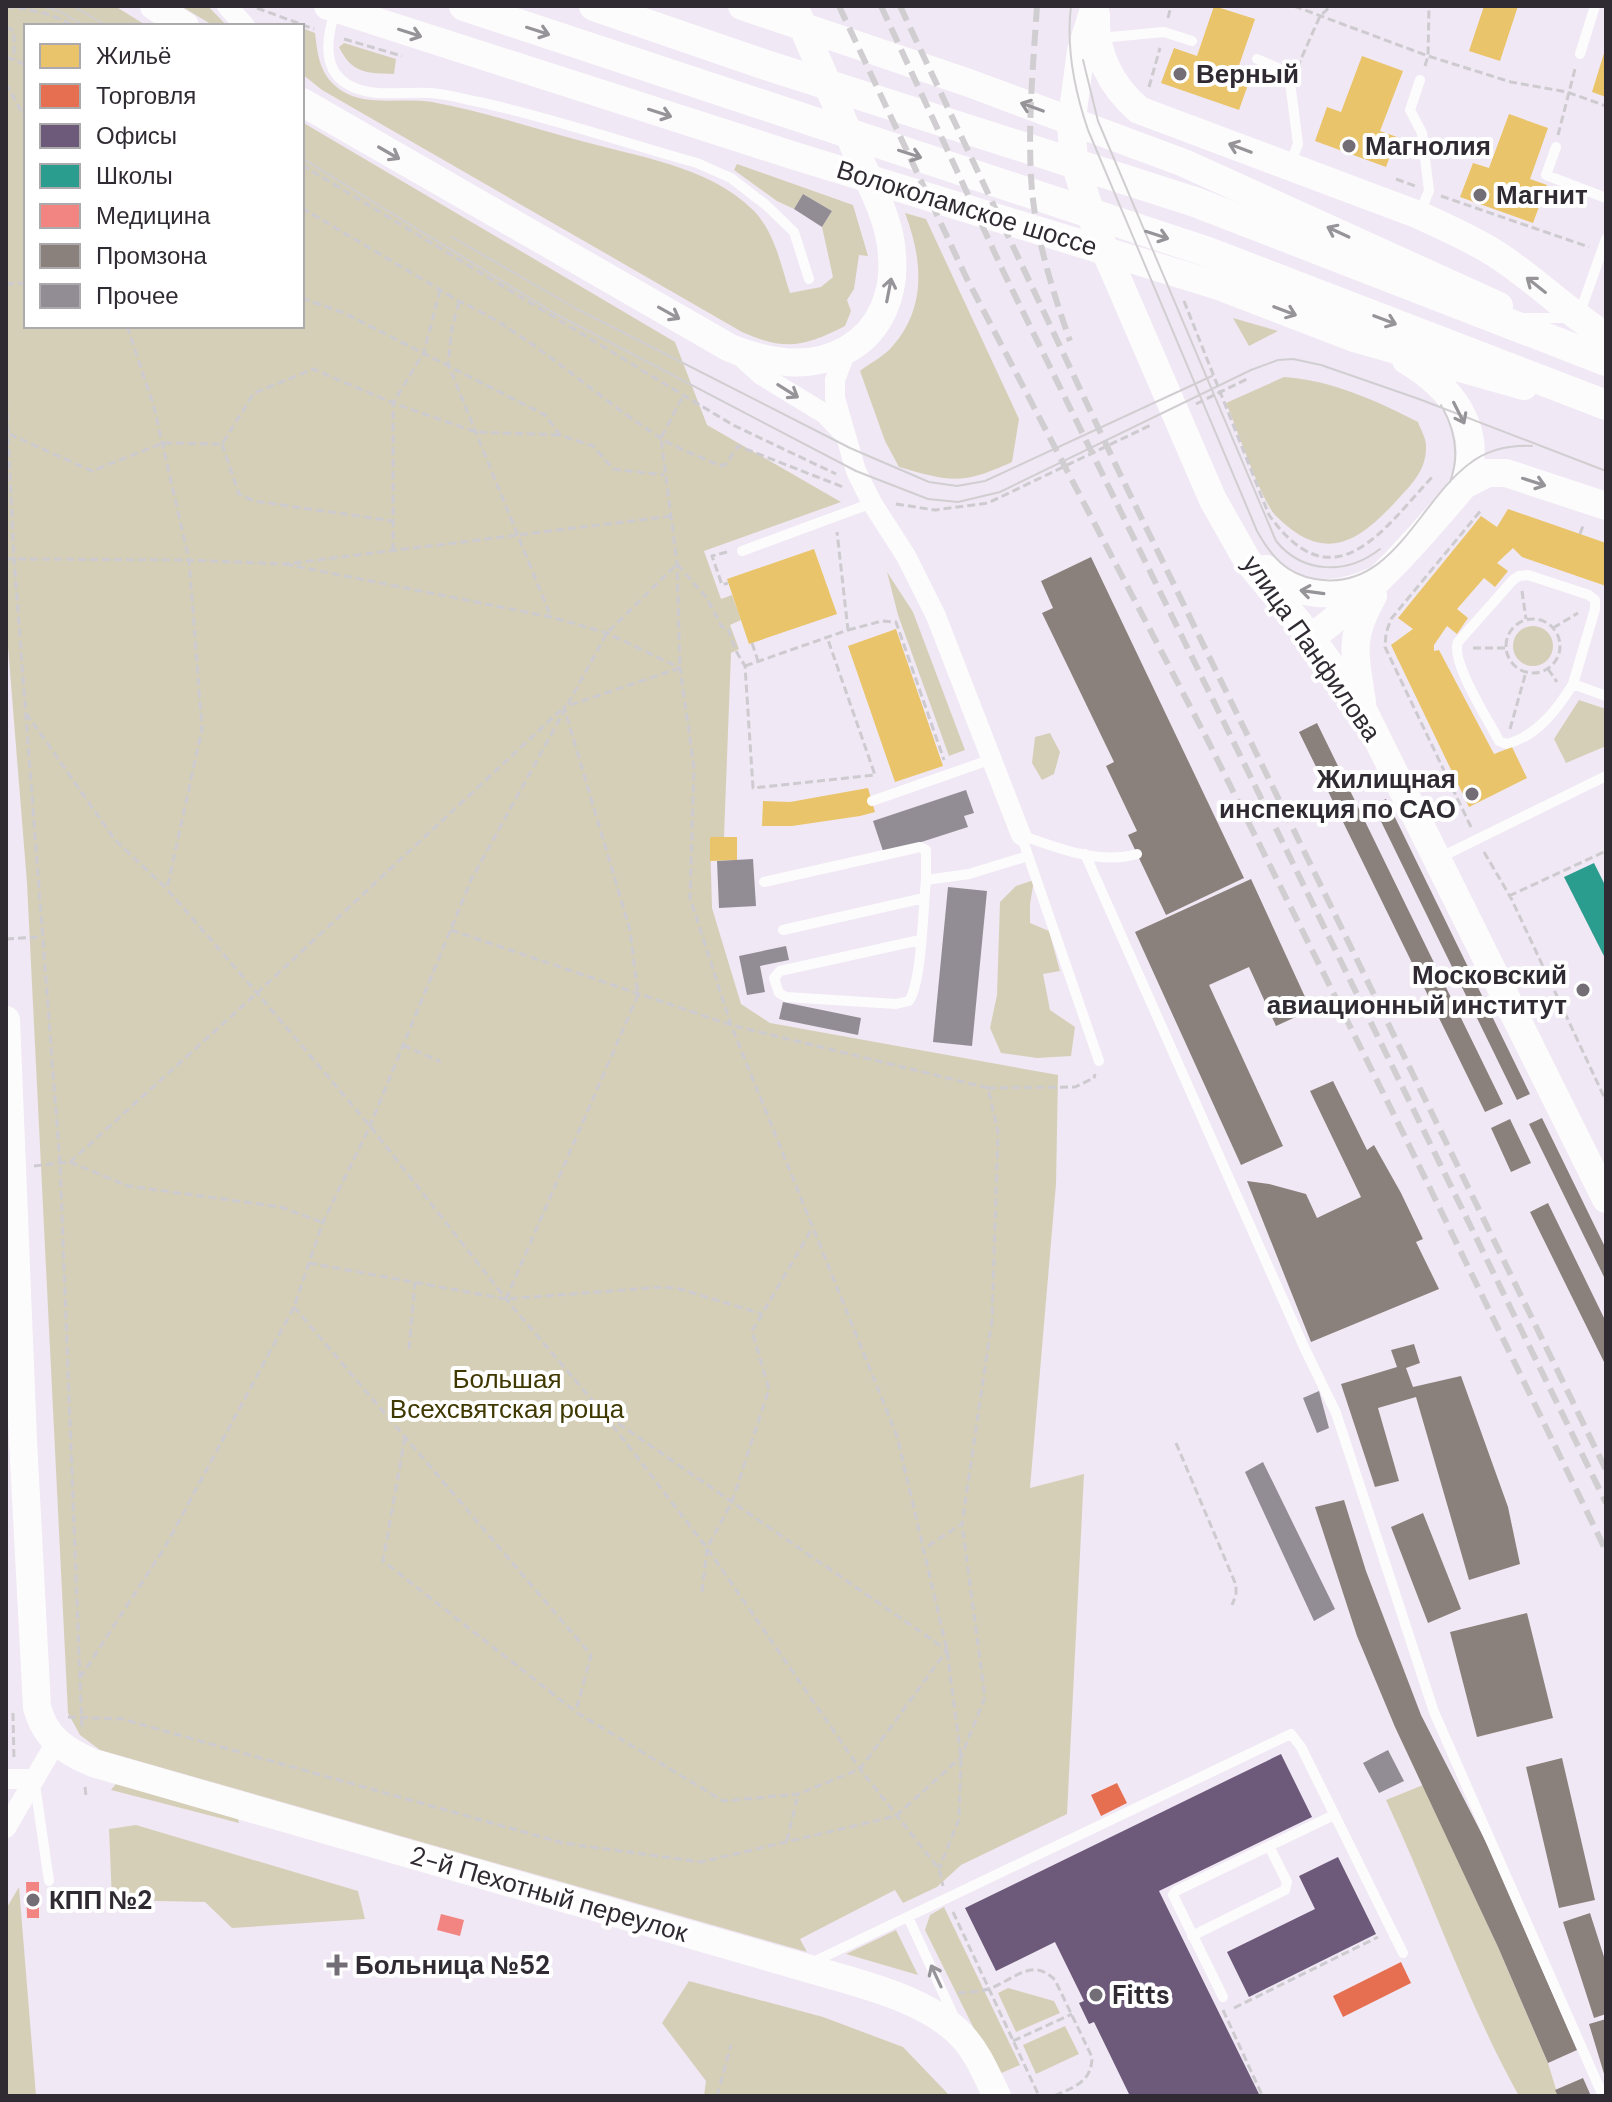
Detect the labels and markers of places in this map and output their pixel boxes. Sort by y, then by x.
place label: Верный [1196,57,1299,91]
marker: Верный [1171,65,1189,83]
place label: Магнолия [1365,129,1491,163]
marker: Магнолия [1340,137,1358,155]
place label: Магнит [1496,178,1588,212]
marker: Магнит [1471,186,1489,204]
place label: Жилищная инспекция по САО [1219,762,1456,826]
marker: Жилищная инспекция по САО [1463,785,1481,803]
place label: Московский авиационный институт [1267,958,1567,1022]
marker: Московский авиационный институт [1574,981,1592,999]
place label: КПП №2 [49,1883,152,1917]
marker: КПП №2 [24,1891,42,1909]
place label: Больница №52 [355,1948,550,1982]
marker: Больница №52 [326,1954,348,1976]
place label: Fitts [1112,1978,1170,2012]
marker: Fitts [1087,1986,1105,2004]

